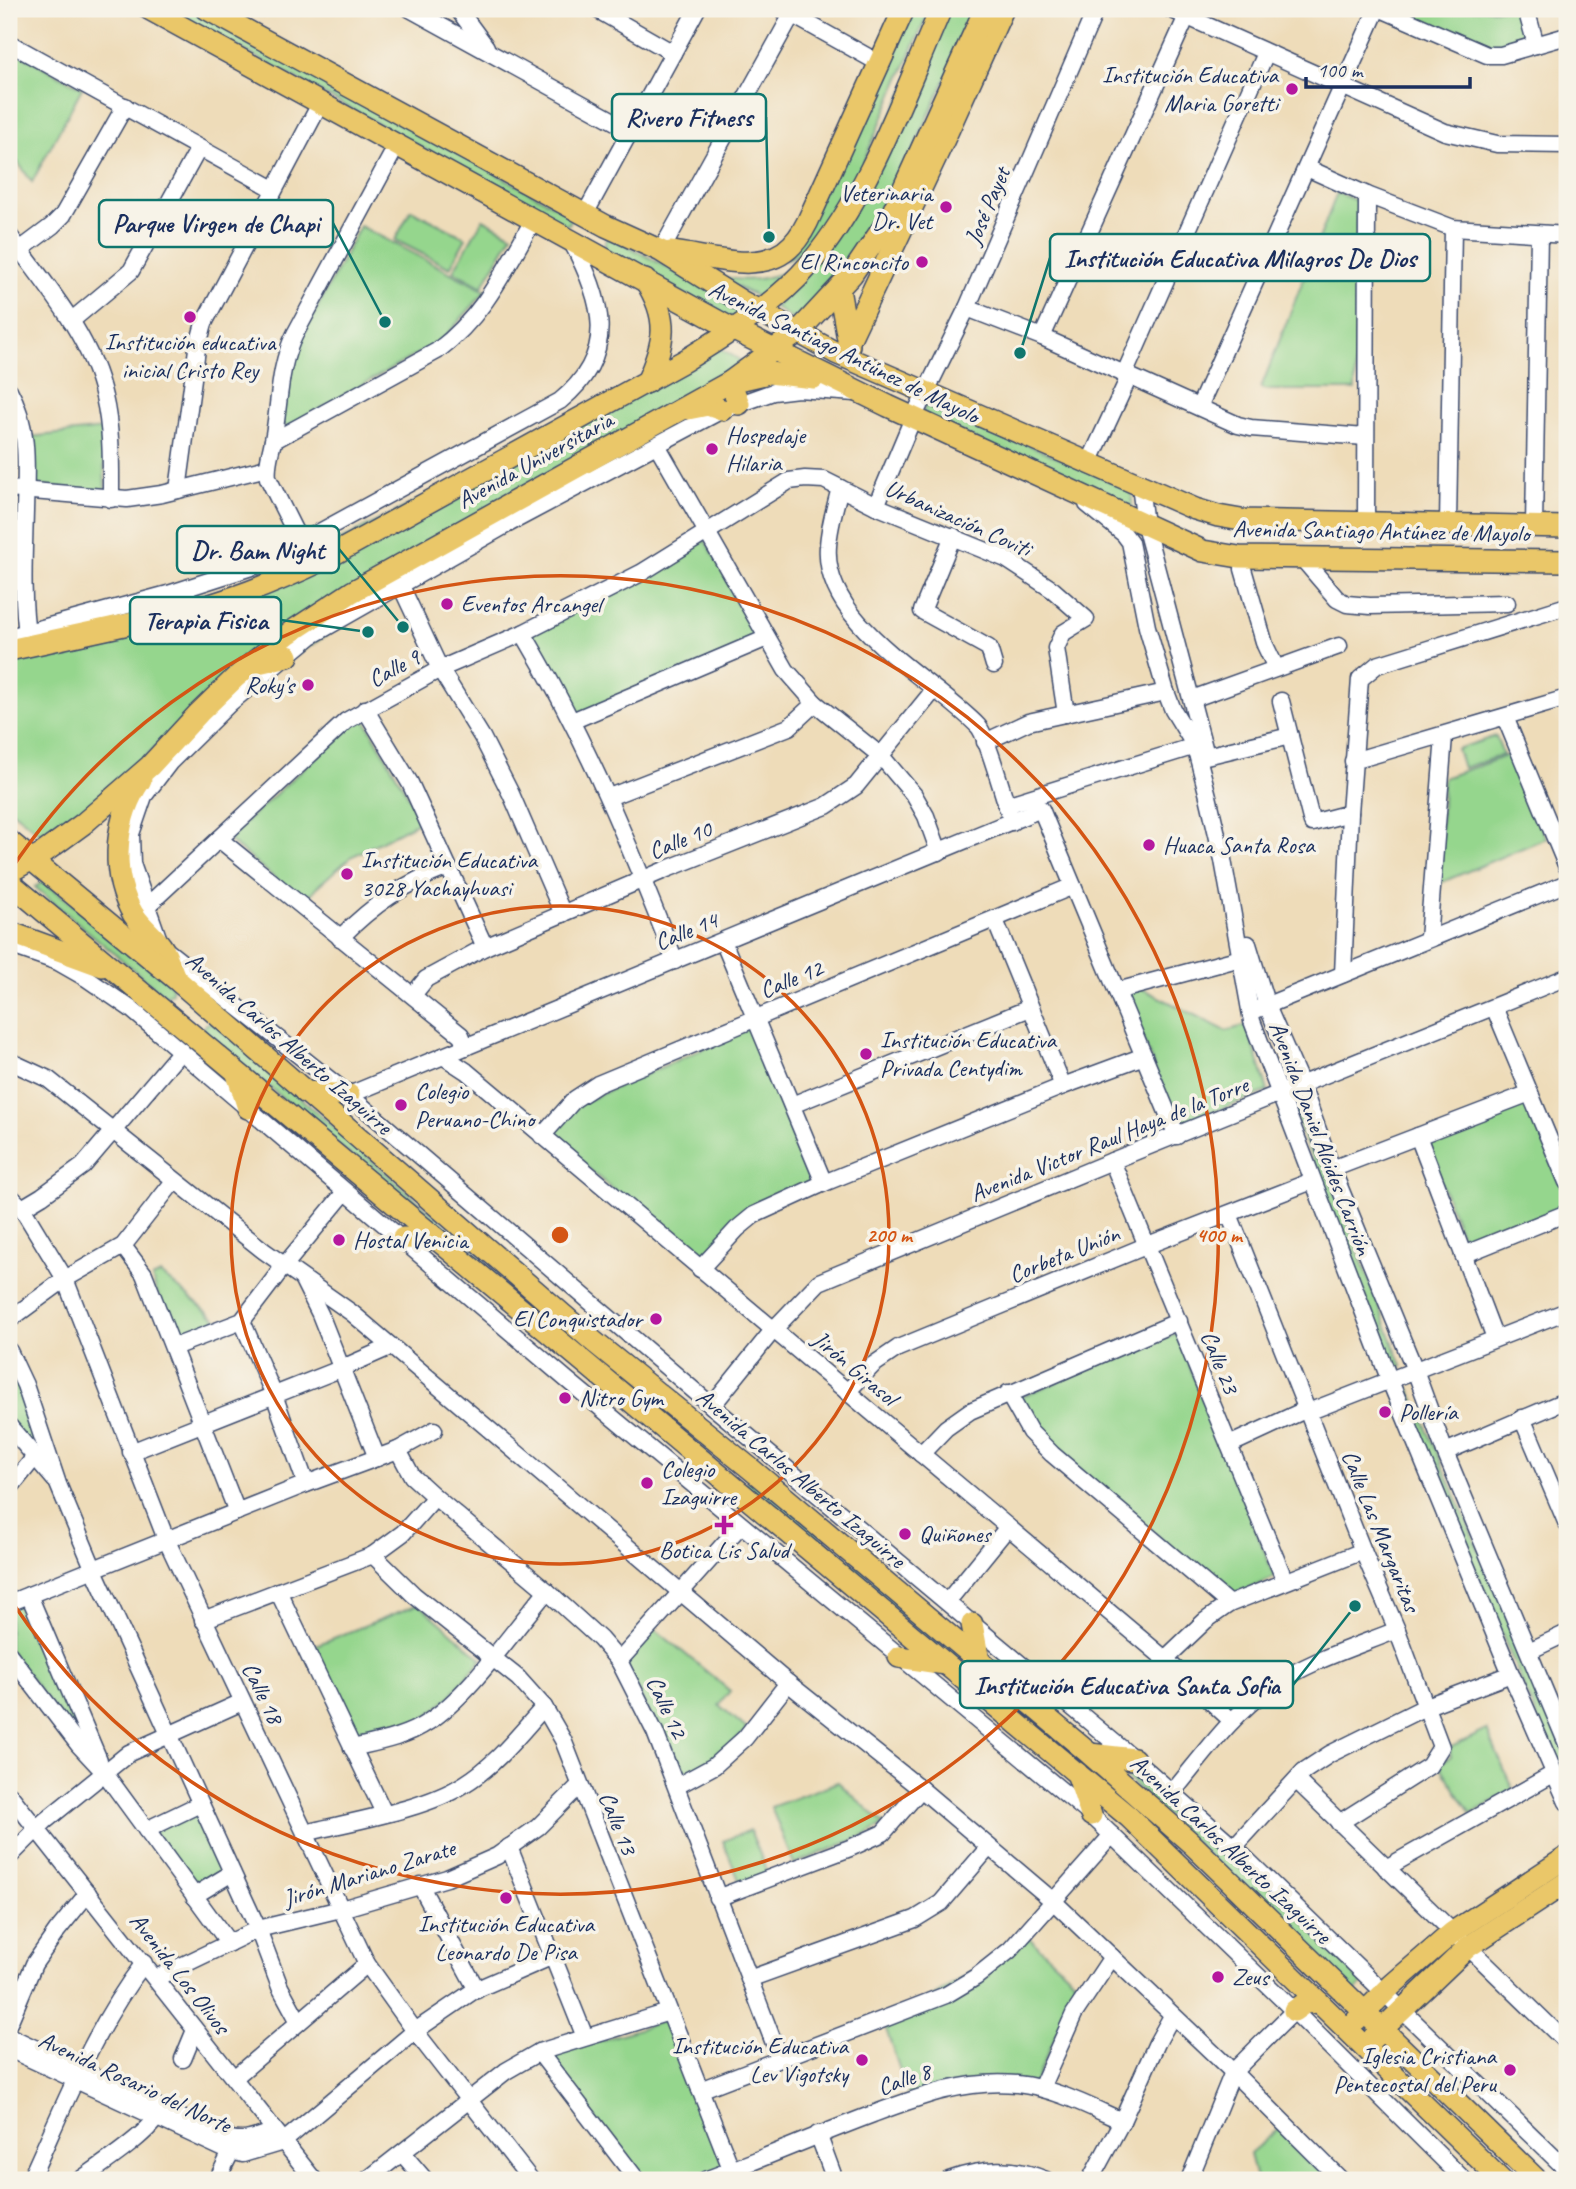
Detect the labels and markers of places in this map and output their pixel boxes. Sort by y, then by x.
place label: Institución Educativa Maria Goretti [1102,60,1281,118]
marker: Institución Educativa Maria Goretti [1284,81,1300,97]
callout: Rivero Fitness [612,94,766,141]
place label: Veterinaria Dr. Vet [840,178,934,236]
marker: Veterinaria Dr. Vet [938,199,954,215]
callout: Parque Virgen de Chapi [99,200,333,247]
callout: Institución Educativa Milagros De Dios [1050,234,1430,281]
place label: El Rinconcito [800,247,910,277]
marker: El Rinconcito [914,254,930,270]
marker: Institución educativa inicial Cristo Rey [182,309,198,325]
place label: Institución educativa inicial Cristo Rey [105,327,277,385]
place label: Hospedaje Hilaria [726,420,807,478]
marker: Hospedaje Hilaria [704,441,720,457]
callout: Dr. Bam Night [177,526,339,573]
place label: Eventos Arcangel [461,589,605,619]
marker: Eventos Arcangel [439,596,455,612]
callout: Terapia Fisica [130,597,281,644]
place label: Roky's [245,670,297,700]
marker: Roky's [300,677,316,693]
place label: Huaca Santa Rosa [1163,830,1316,860]
marker: Huaca Santa Rosa [1141,837,1157,853]
place label: Institución Educativa 3028 Yachayhuasi [361,845,539,903]
marker: Institución Educativa 3028 Yachayhuasi [339,866,355,882]
place label: Institución Educativa Privada Centydim [880,1025,1058,1083]
marker: Institución Educativa Privada Centydim [858,1046,874,1062]
place label: Colegio Peruano-Chino [415,1076,537,1134]
marker: Colegio Peruano-Chino [393,1097,409,1113]
centre of rings [548,1223,572,1247]
place label: Hostal Venicia [353,1225,470,1255]
marker: Hostal Venicia [331,1232,347,1248]
place label: El Conquistador [513,1304,644,1334]
marker: El Conquistador [648,1311,664,1327]
place label: Nitro Gym [579,1383,665,1413]
marker: Nitro Gym [557,1390,573,1406]
place label: Pollería [1399,1397,1459,1427]
marker: Pollería [1377,1404,1393,1420]
place label: Colegio Izaguirre [661,1454,738,1512]
marker: Colegio Izaguirre [639,1475,655,1491]
marker: Botica Lis Salud [716,1517,732,1533]
place label: Quiñones [919,1519,992,1549]
marker: Quiñones [897,1526,913,1542]
place label: Botica Lis Salud [659,1535,793,1565]
callout: Institución Educativa Santa Sofia [960,1661,1293,1708]
marker: Institución Educativa Leonardo De Pisa [498,1890,514,1906]
place label: Institución Educativa Leonardo De Pisa [418,1909,596,1967]
place label: Zeus [1232,1962,1271,1992]
marker: Zeus [1210,1969,1226,1985]
place label: Institución Educativa Lev Vigotsky [672,2031,850,2089]
place label: Iglesia Cristiana Pentecostal del Peru [1334,2041,1498,2099]
marker: Institución Educativa Lev Vigotsky [854,2052,870,2068]
marker: Iglesia Cristiana Pentecostal del Peru [1502,2062,1518,2078]

